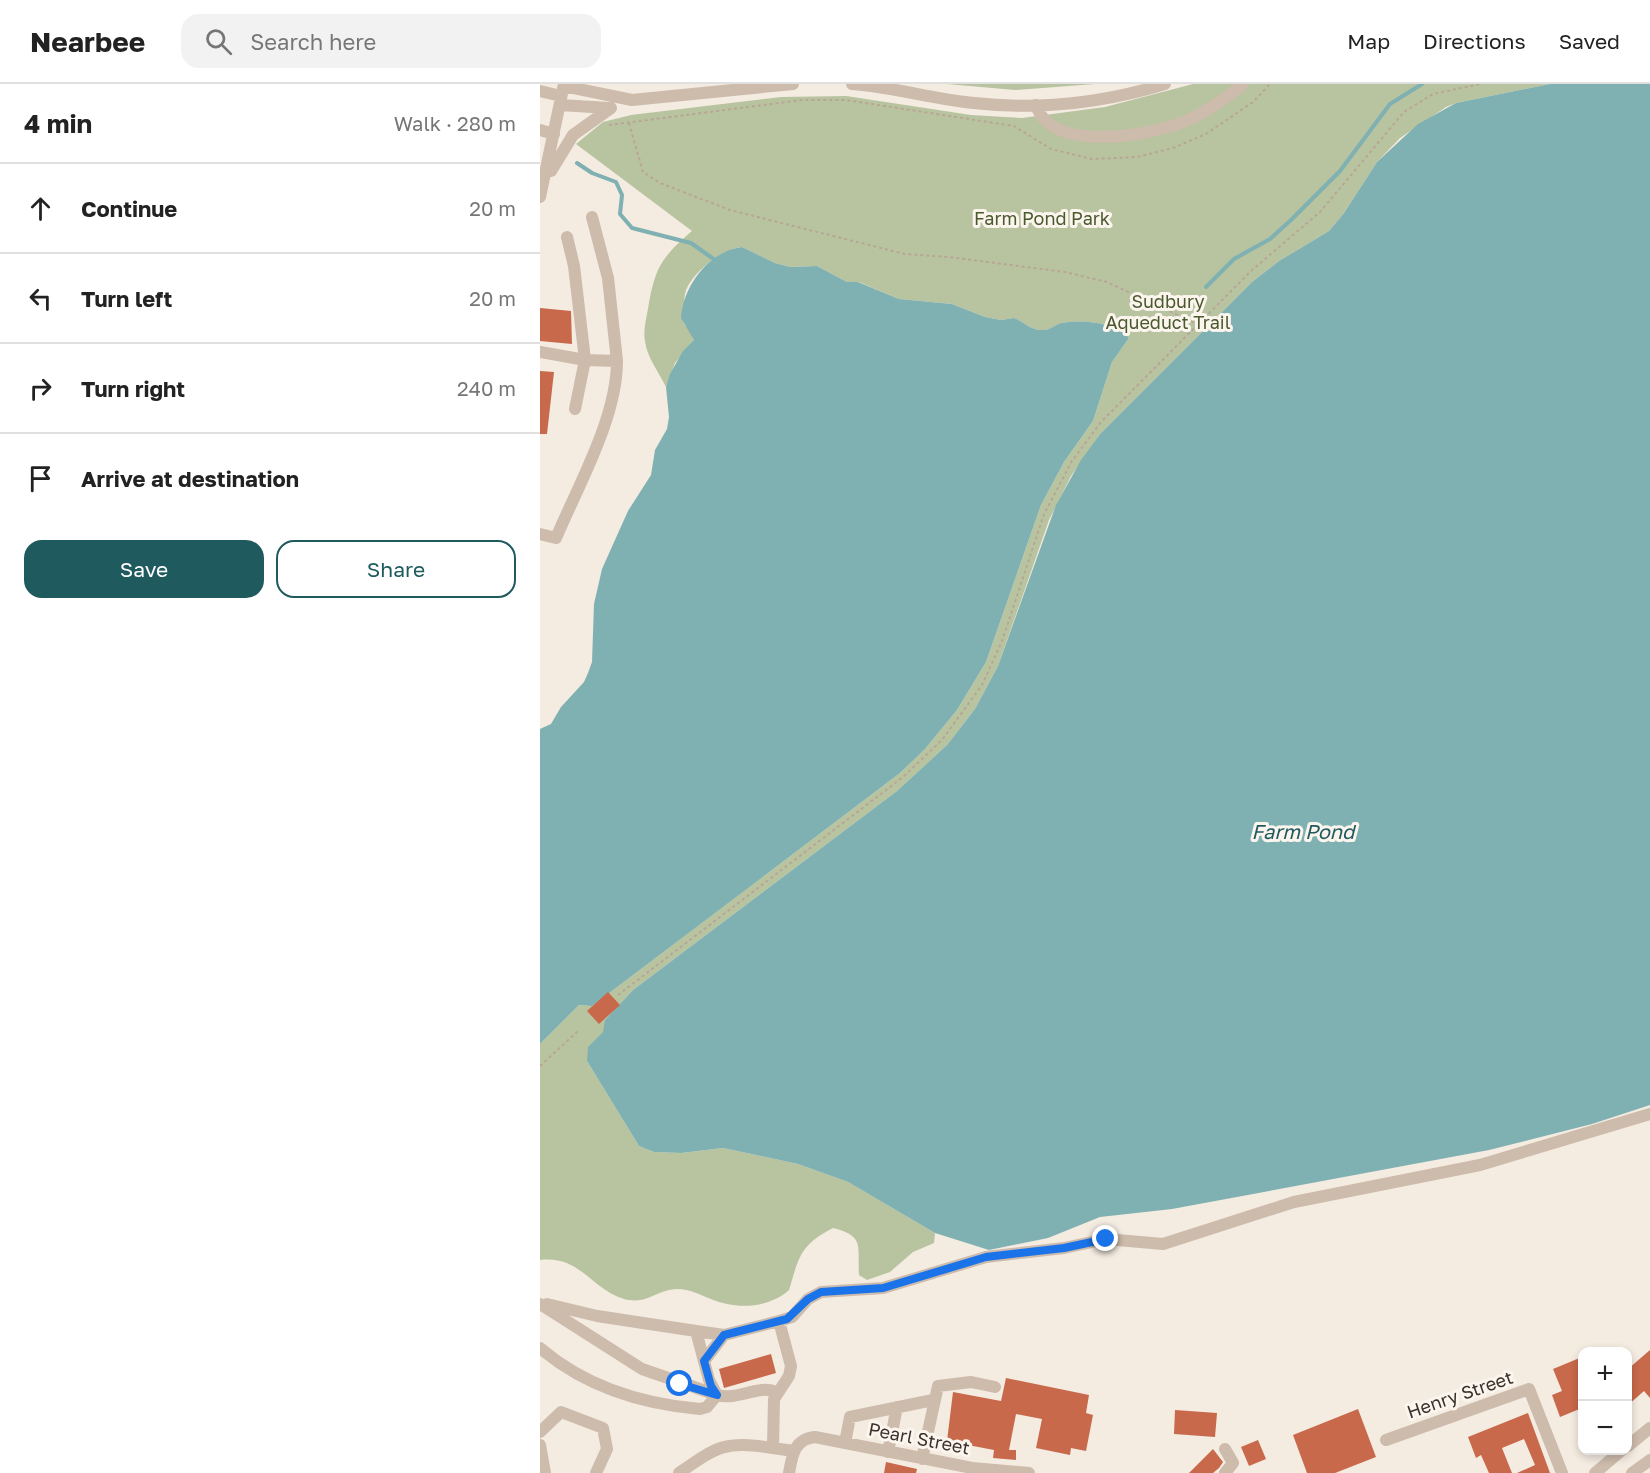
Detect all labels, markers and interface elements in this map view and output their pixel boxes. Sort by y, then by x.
search box [181,14,601,68]
text: Nearbee [30,25,145,58]
icon: search [202,25,235,58]
text: Search here [250,28,376,55]
text: Map [1347,28,1390,54]
text: Directions [1423,28,1526,54]
text: Saved [1559,28,1620,54]
text: 4 min [24,108,92,139]
text: Walk · 280 m [394,111,516,135]
icon: ahead [24,192,57,225]
text: Continue [81,195,177,222]
text: 20 m [469,196,516,220]
park label: Farm Pond Park [974,207,1110,229]
icon: left [24,282,57,315]
text: Turn left [81,285,172,312]
text: 20 m [469,286,516,310]
park label: Sudbury Aqueduct Trail [1106,290,1231,333]
icon: right [24,372,57,405]
text: Turn right [81,375,185,402]
text: 240 m [457,376,516,400]
icon: arrive [24,462,57,495]
text: Arrive at destination [81,465,299,492]
button: Save [24,540,264,598]
button: Share [276,540,516,598]
water label: Farm Pond [1252,819,1357,843]
route end [1092,1225,1118,1251]
map controls [1578,1347,1632,1455]
button: + [1578,1347,1632,1401]
street label: Henry Street [1404,1366,1516,1422]
route start [666,1370,692,1396]
button: − [1578,1401,1632,1455]
street label: Pearl Street [867,1417,972,1459]

